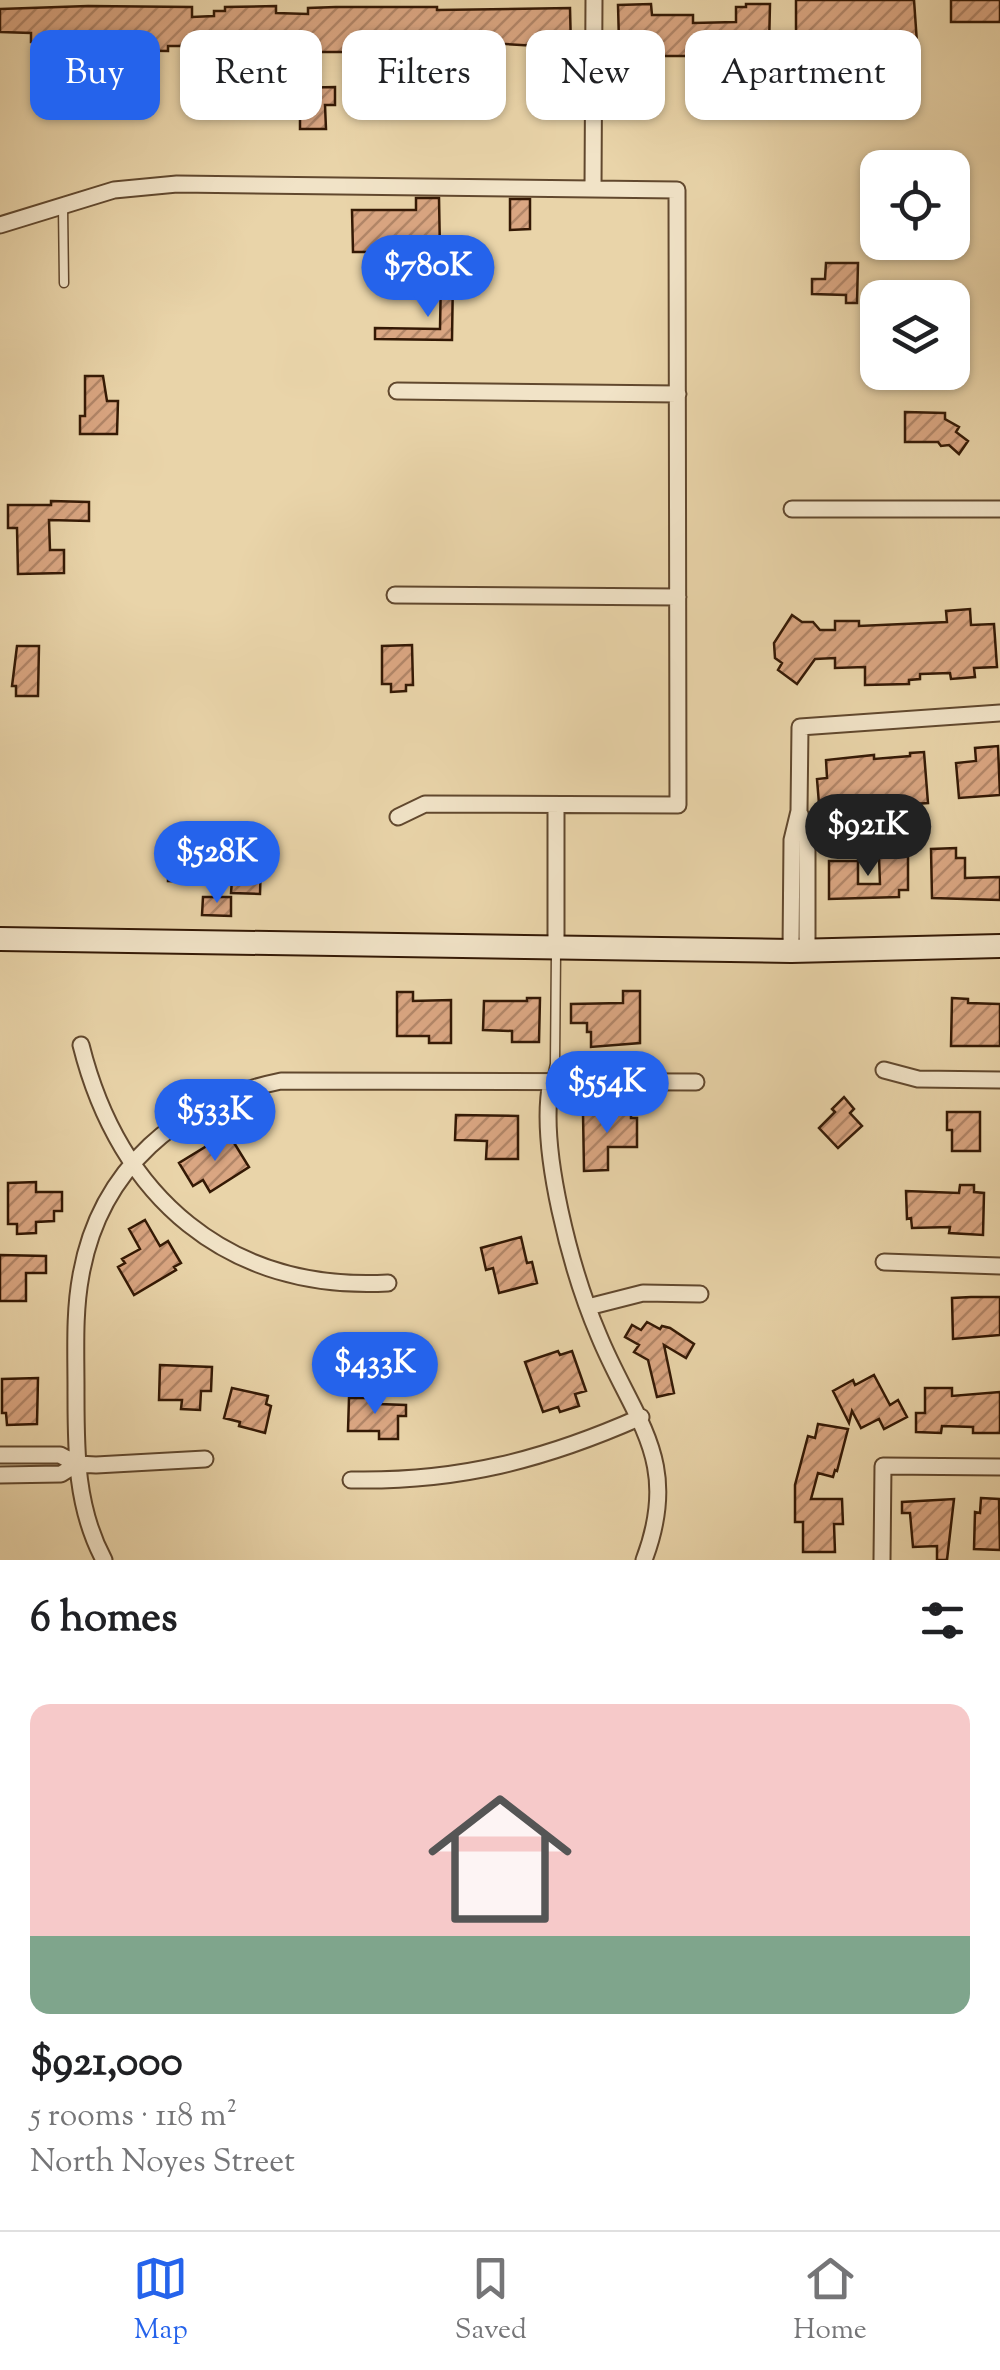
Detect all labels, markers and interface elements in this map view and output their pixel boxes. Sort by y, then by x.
chip: Buy [30,30,160,120]
chip: Rent [180,30,322,120]
chip: Filters [342,30,506,120]
chip: New [526,30,665,120]
chip: Apartment [685,30,921,120]
map controls [860,150,970,390]
button: locate [860,150,970,260]
pin: $780K [358,235,498,320]
text: $780K [383,244,473,290]
button: layers [860,280,970,390]
pin: $921K [798,794,938,879]
text: $921K [827,803,909,849]
pin: $528K [147,821,287,906]
text: $528K [176,830,258,876]
pin: $554K [537,1051,677,1136]
text: $554K [568,1060,646,1106]
pin: $533K [145,1079,285,1164]
text: $533K [176,1088,254,1134]
pin: $433K [305,1332,445,1417]
text: $433K [334,1341,416,1387]
text: 6 homes [30,1590,177,1650]
icon: filters [915,1593,970,1648]
icon: home [410,1769,590,1949]
text: $921,000 [30,2034,183,2094]
text: 5 rooms · 118 m² [30,2094,237,2140]
text: North Noyes Street [30,2140,295,2186]
tab: Map [133,2251,188,2351]
tab: Saved [455,2251,527,2351]
tab: Home [793,2251,867,2351]

